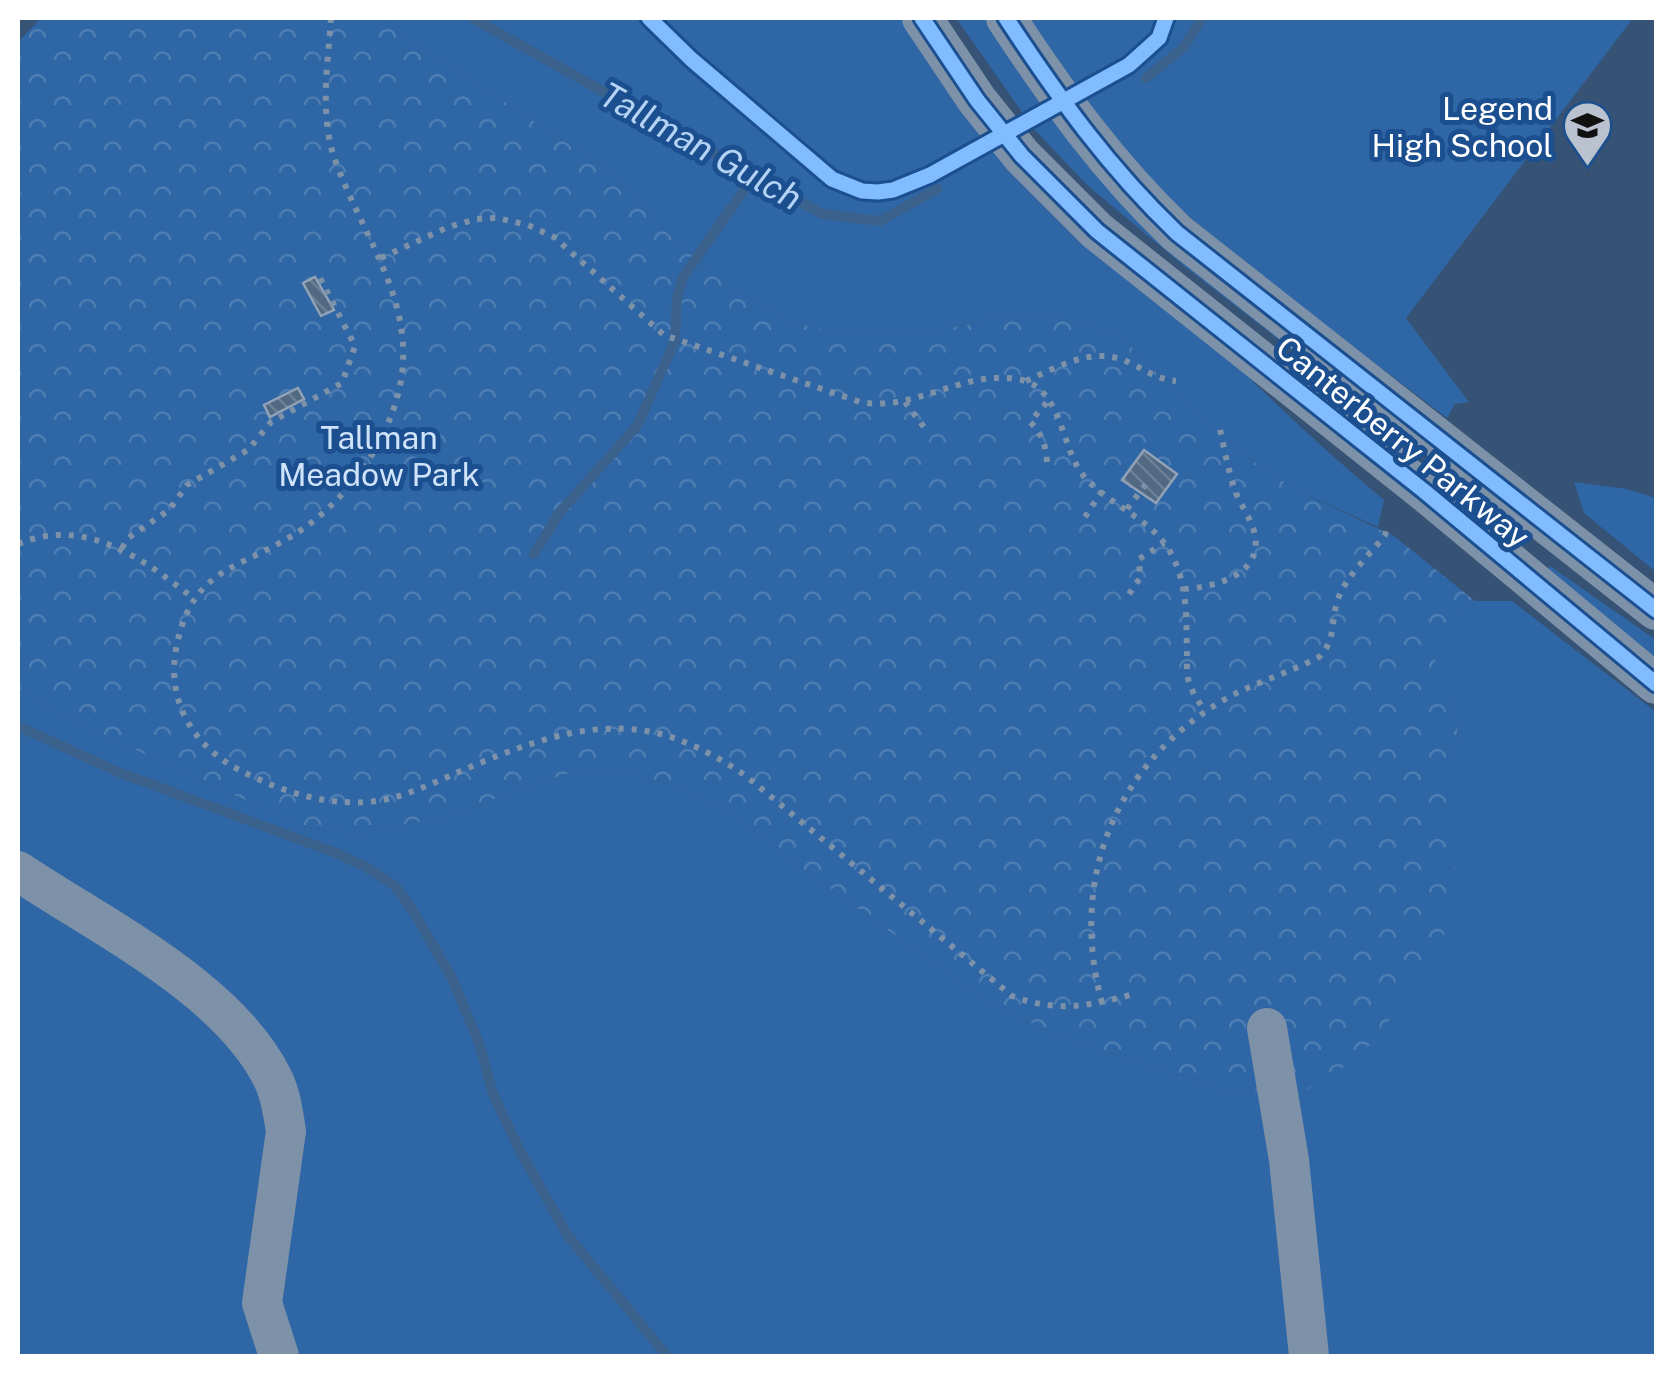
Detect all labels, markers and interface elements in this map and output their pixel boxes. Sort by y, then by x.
water label: Tallman Gulch [593,74,809,218]
place label: Legend High School [1372,90,1553,164]
school or university icon: Legend High School [1562,100,1614,168]
street label: Canterberry Parkway [1269,329,1537,555]
park label: Tallman Meadow Park [278,419,480,493]

